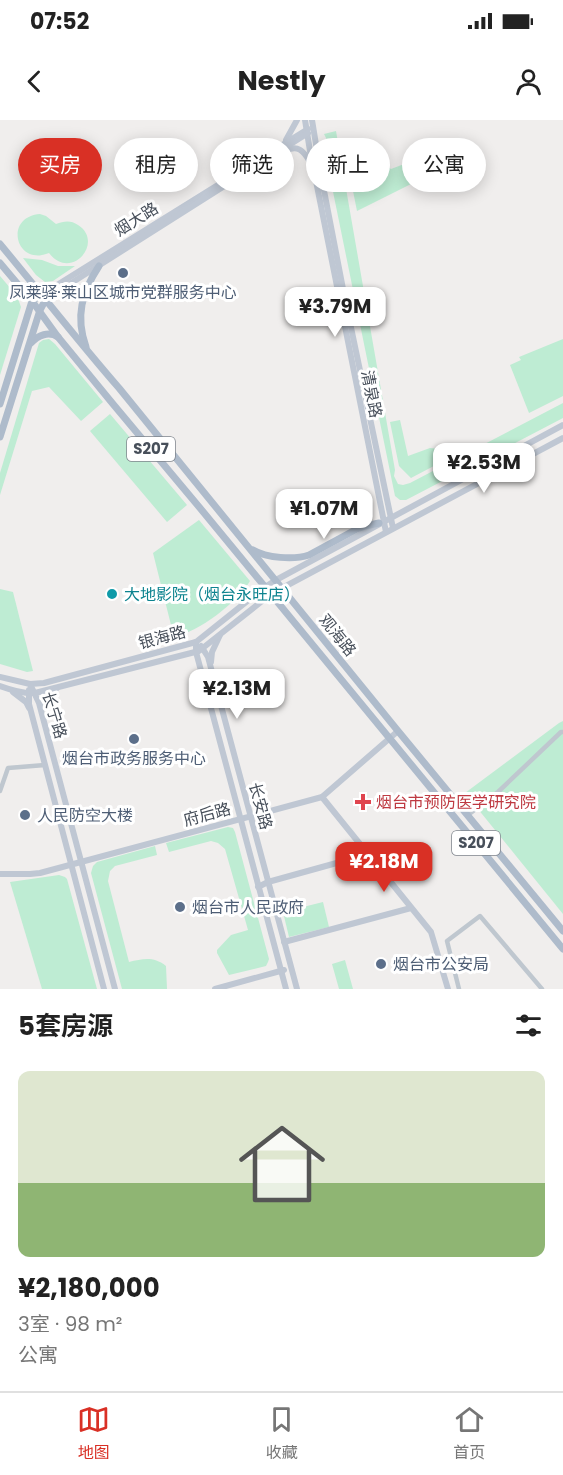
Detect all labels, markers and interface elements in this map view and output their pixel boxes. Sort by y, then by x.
text: 07:52 [30,6,89,37]
text: Nestly [238,62,326,99]
icon: back [18,65,51,98]
icon: person [512,65,545,98]
chip: 买房 [18,138,102,192]
chip: 租房 [114,138,198,192]
chip: 筛选 [210,138,294,192]
chip: 新上 [306,138,390,192]
chip: 公寓 [402,138,486,192]
street label: 烟大路 [110,197,163,242]
marker: 凤莱驿·莱山区城市党群服务中心 [116,266,130,280]
place label: 凤莱驿·莱山区城市党群服务中心 [9,281,237,304]
pin: ¥3.79M [286,287,384,338]
text: ¥3.79M [299,292,371,320]
street label: 清泉路 [356,368,387,420]
road number: S207 [127,437,175,461]
pin: ¥2.53M [435,443,533,494]
text: ¥2.53M [447,448,521,476]
pin: ¥1.07M [275,489,373,540]
text: ¥1.07M [290,494,358,522]
place label: 大地影院（烟台永旺店） [124,583,300,606]
marker: 大地影院（烟台永旺店） [105,587,119,601]
street label: 观海路 [314,609,362,661]
street label: 银海路 [136,620,188,655]
pin: ¥2.13M [188,669,286,720]
text: ¥2.13M [203,674,271,702]
street label: 长宁路 [37,689,73,741]
marker: 烟台市政务服务中心 [127,732,141,746]
place label: 烟台市政务服务中心 [62,747,206,770]
street label: 长安路 [243,780,278,832]
place label: 烟台市预防医学研究院 [376,791,536,814]
marker: 烟台市预防医学研究院 [354,793,372,811]
street label: 府后路 [181,797,233,832]
place label: 人民防空大楼 [37,804,133,827]
marker: 人民防空大楼 [18,808,32,822]
road number: S207 [452,831,500,855]
pin: ¥2.18M [335,842,433,893]
text: ¥2.18M [349,847,419,875]
place label: 烟台市人民政府 [192,896,304,919]
marker: 烟台市人民政府 [173,900,187,914]
place label: 烟台市公安局 [393,953,489,976]
marker: 烟台市公安局 [374,957,388,971]
text: 5套房源 [18,1008,113,1044]
icon: filters [512,1009,545,1042]
icon: home [228,1110,336,1218]
text: ¥2,180,000 [18,1270,160,1306]
text: 3室 · 98 m² [18,1310,122,1338]
text: 公寓 [18,1341,58,1369]
tab: 地图 [77,1403,110,1465]
tab: 收藏 [265,1403,298,1465]
tab: 首页 [453,1403,486,1465]

